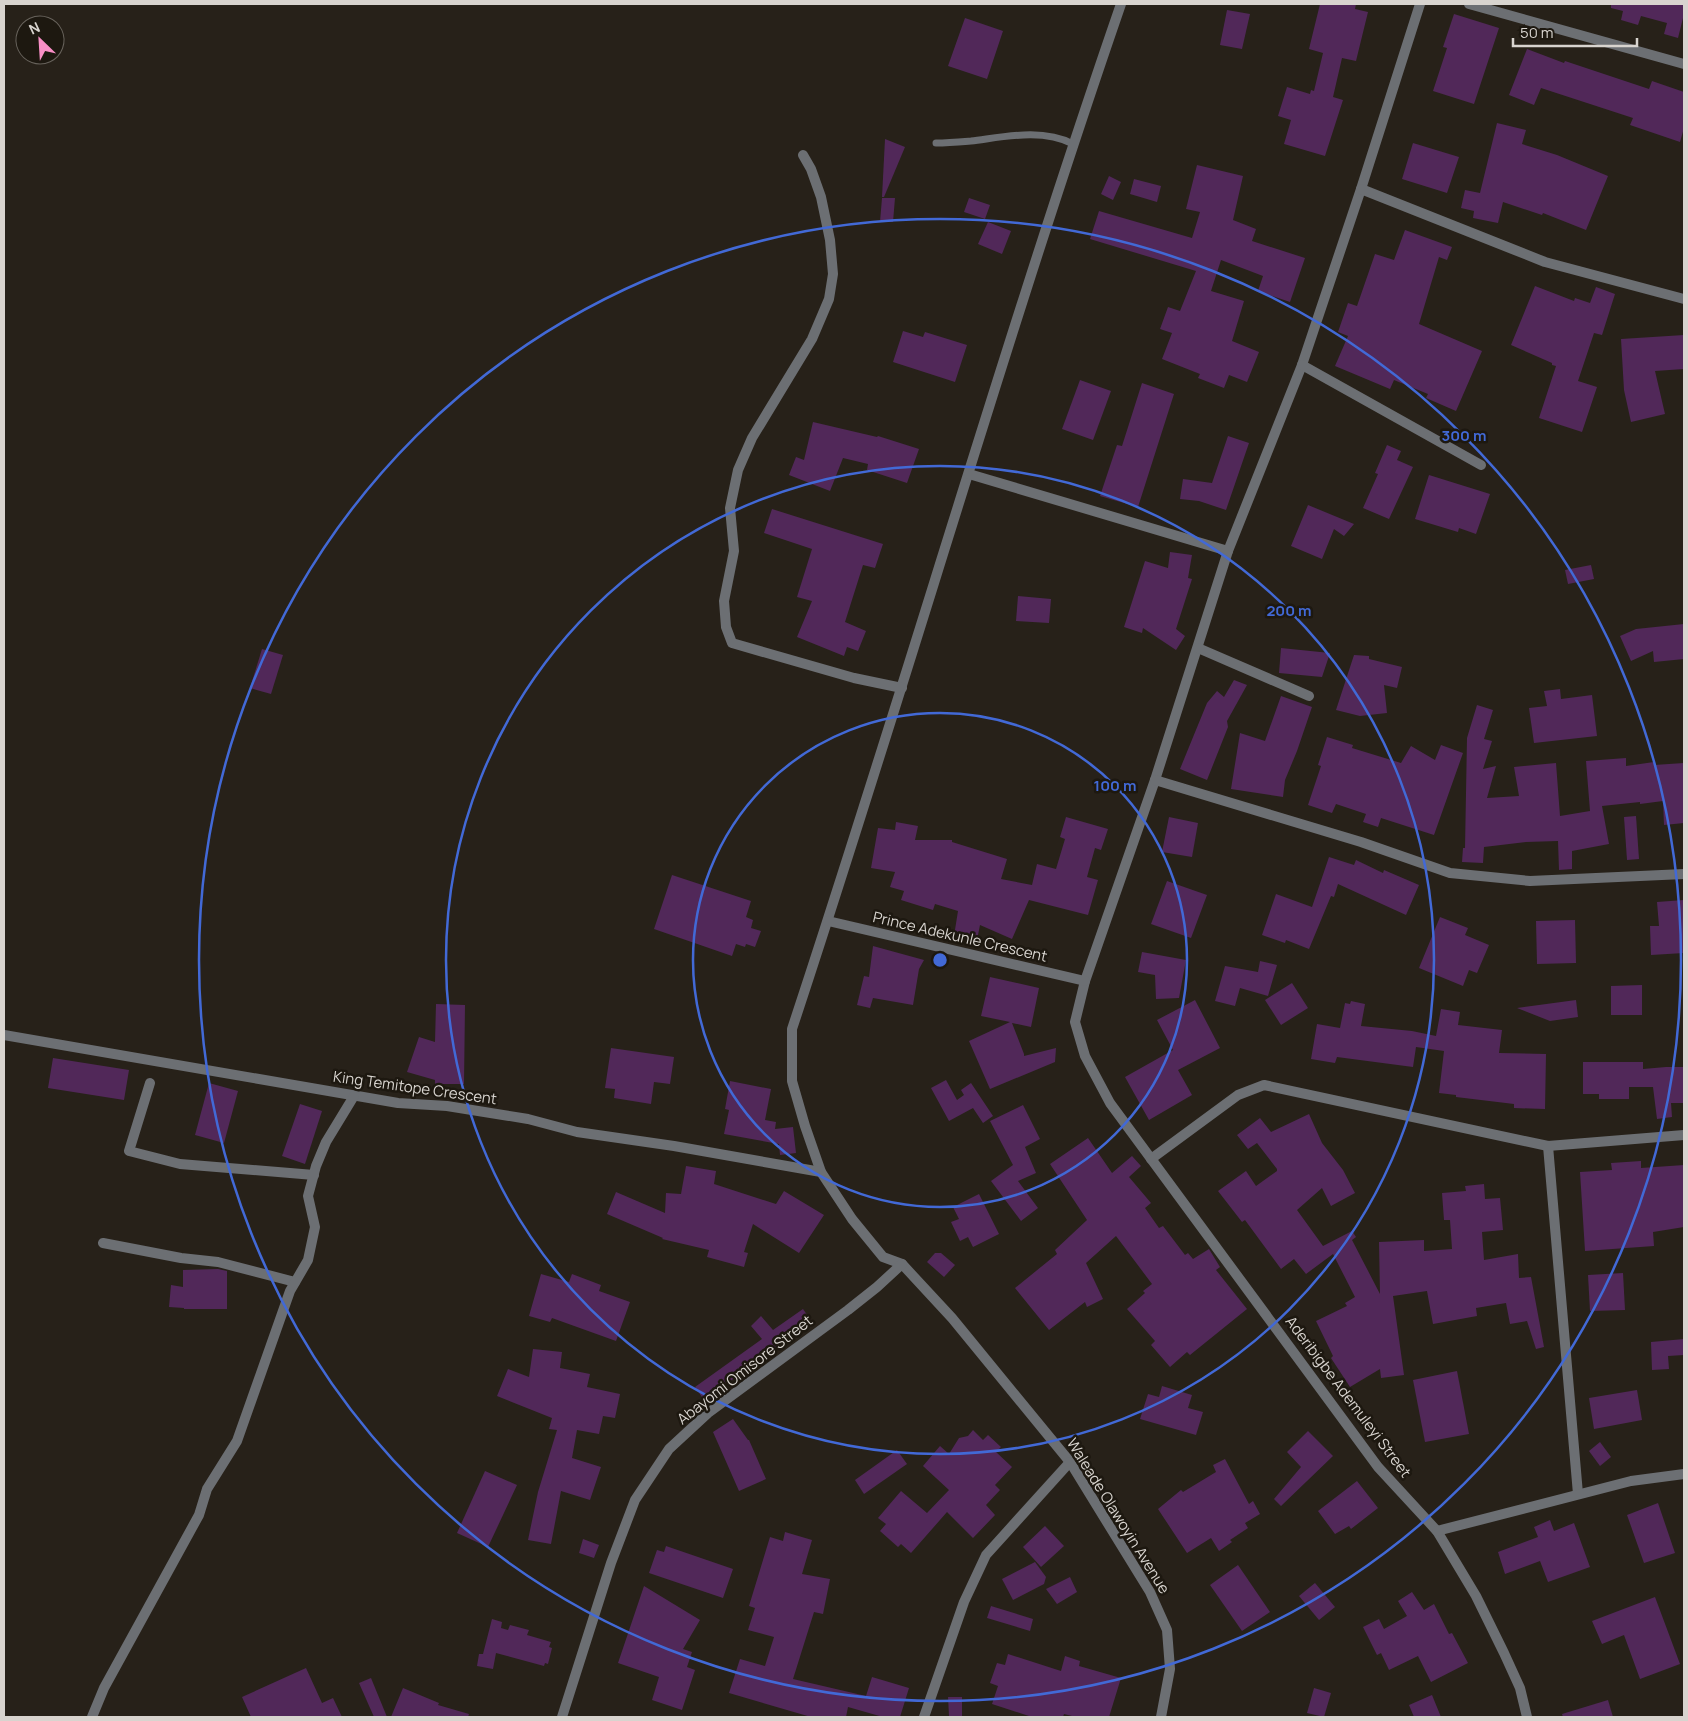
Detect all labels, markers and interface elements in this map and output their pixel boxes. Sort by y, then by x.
north arrow [15,15,65,65]
scale bar [1513,15,1637,47]
text: N [26,17,43,39]
text: 50 m [1520,22,1554,43]
text: 300 m [1442,425,1486,446]
text: 200 m [1266,600,1312,621]
text: 100 m [1094,775,1136,796]
street label: Prince Adekunle Crescent [871,906,1049,967]
centre of rings [931,951,949,969]
street label: King Temitope Crescent [332,1066,498,1109]
street label: Abayomi Omisore Street [672,1310,817,1429]
street label: Aderibigbe Ademuleyi Street [1281,1312,1416,1482]
street label: Waleade Olawoyin Avenue [1062,1434,1175,1598]

